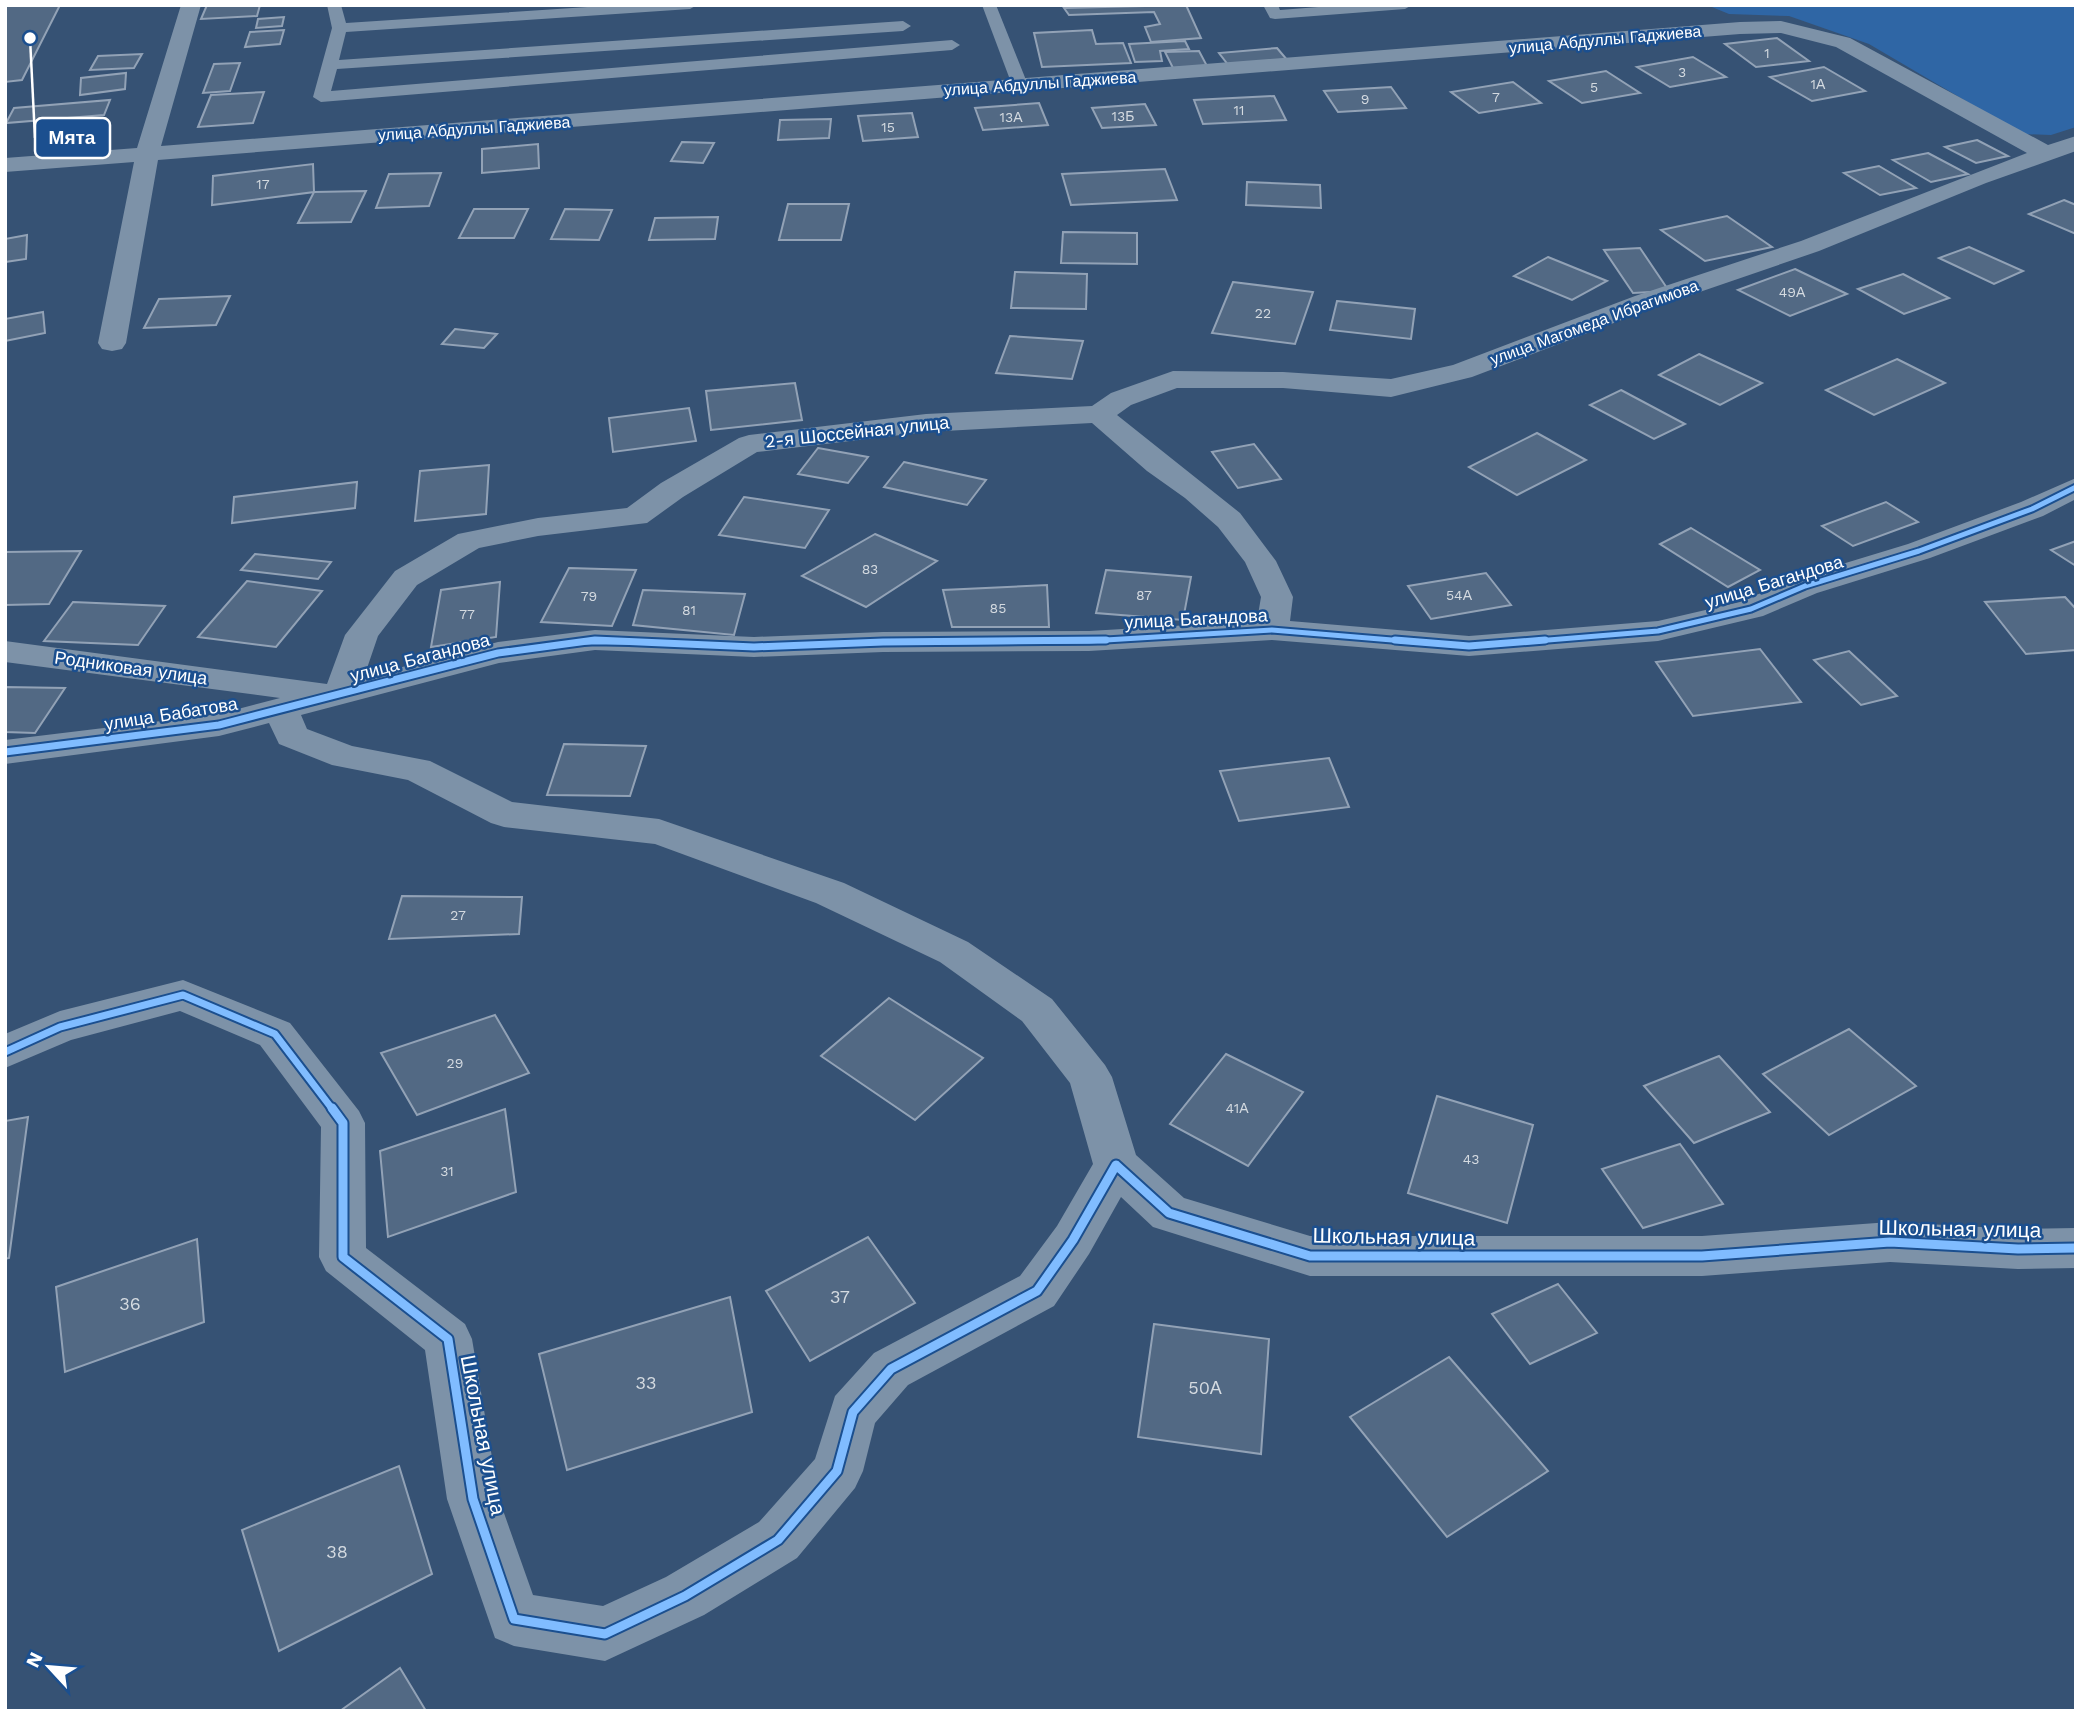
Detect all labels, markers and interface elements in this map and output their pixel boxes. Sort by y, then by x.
street label: улица Абдуллы Гаджиева [1508,22,1702,57]
house number: 1 [1764,45,1770,61]
house number: 3 [1678,64,1686,80]
street label: улица Абдуллы Гаджиева [943,67,1137,100]
house number: 1А [1811,76,1826,92]
house number: 5 [1590,79,1598,95]
house number: 7 [1492,89,1500,105]
house number: 9 [1361,91,1369,107]
house number: 11 [1234,102,1244,118]
house number: 13Б [1112,108,1134,124]
house number: 13А [1000,109,1023,125]
street label: улица Абдуллы Гаджиева [377,112,571,145]
callout: Мята [35,118,110,158]
house number: 15 [881,119,895,135]
text: Мята [49,126,96,149]
house number: 17 [256,176,270,192]
street label: улица Магомеда Ибрагимова [1488,276,1701,369]
house number: 49А [1779,284,1806,300]
house number: 22 [1255,305,1271,321]
street label: 2-я Шоссейная улица [764,411,951,452]
street label: улица Багандова [1702,550,1846,613]
house number: 83 [862,561,878,577]
house number: 87 [1136,587,1152,603]
house number: 54А [1446,587,1473,603]
house number: 79 [581,588,597,604]
house number: 85 [990,600,1006,616]
house number: 81 [682,602,696,618]
street label: улица Багандова [1124,604,1269,633]
house number: 77 [459,606,475,622]
street label: улица Багандова [348,629,493,686]
street label: Родниковая улица [53,646,210,689]
street label: улица Бабатова [103,692,240,734]
house number: 27 [450,907,466,923]
house number: 29 [447,1055,463,1071]
house number: 41А [1225,1100,1249,1116]
house number: 43 [1463,1151,1479,1167]
house number: 31 [440,1163,454,1179]
street label: Школьная улица [1878,1215,2042,1242]
street label: Школьная улица [1312,1223,1476,1250]
house number: 37 [830,1286,850,1307]
house number: 36 [119,1293,141,1314]
street label: Школьная улица [456,1353,511,1517]
house number: 33 [636,1372,657,1393]
house number: 50А [1188,1377,1222,1398]
house number: 38 [326,1541,348,1562]
north arrow [14,1632,84,1702]
text: N [21,1648,48,1671]

